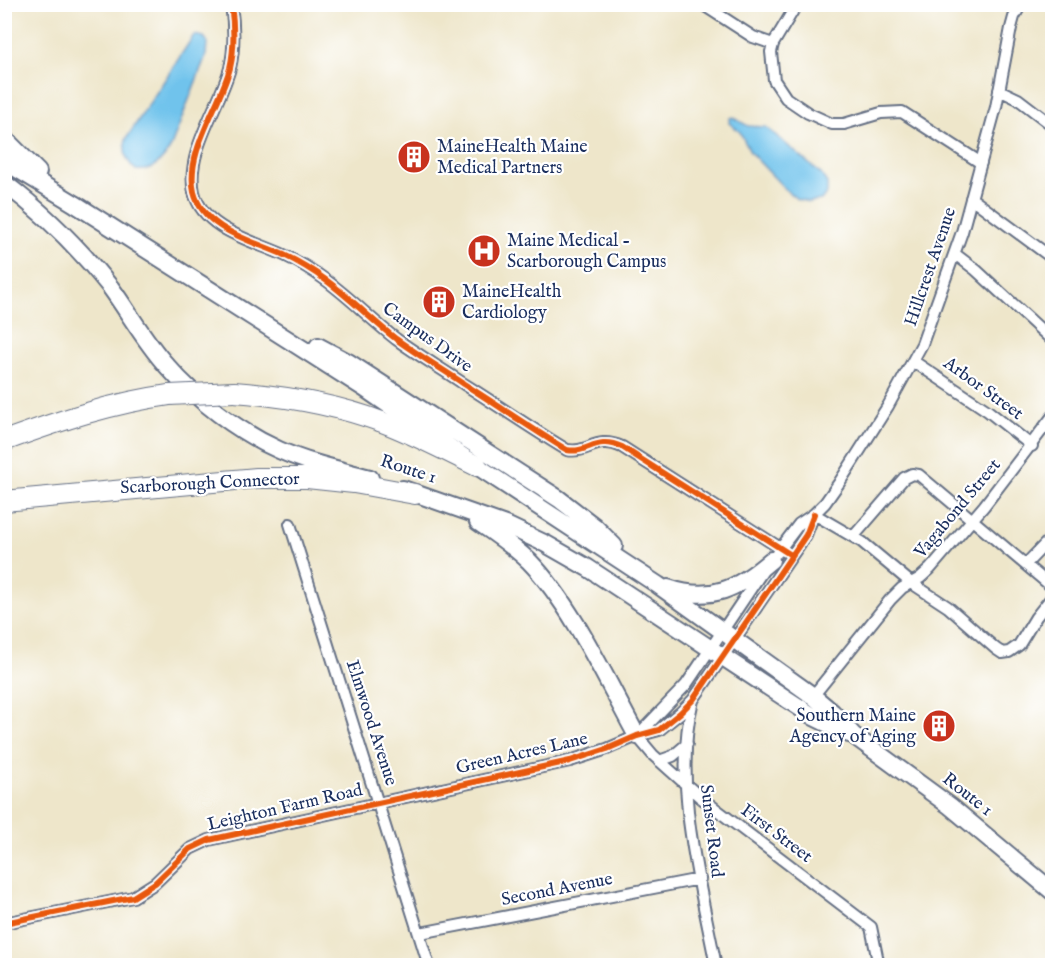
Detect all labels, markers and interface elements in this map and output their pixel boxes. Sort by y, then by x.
place label: MaineHealth Maine Medical Partners [437,136,588,180]
building icon: MaineHealth Maine Medical Partners [396,139,432,175]
street label: Hillcrest Avenue [900,205,962,329]
place label: Maine Medical - Scarborough Campus [507,230,666,274]
hospital icon: Maine Medical - Scarborough Campus [466,233,502,269]
place label: MaineHealth Cardiology [462,281,562,325]
building icon: MaineHealth Cardiology [421,284,457,320]
street label: Campus Drive [377,298,477,378]
street label: Arbor Street [938,352,1028,426]
street label: Route 1 [377,450,439,490]
street label: Vagabond Street [909,454,1006,564]
street label: Scarborough Connector [120,468,301,500]
street label: Elmwood Avenue [340,657,402,789]
place label: Southern Maine Agency of Aging [789,705,916,749]
building icon: Southern Maine Agency of Aging [921,708,957,744]
street label: Green Acres Lane [454,728,590,780]
street label: Route 1 [937,768,997,822]
street label: Leighton Farm Road [205,779,365,837]
street label: Sunset Road [694,783,728,879]
street label: First Street [736,800,816,868]
street label: Second Avenue [499,868,615,912]

